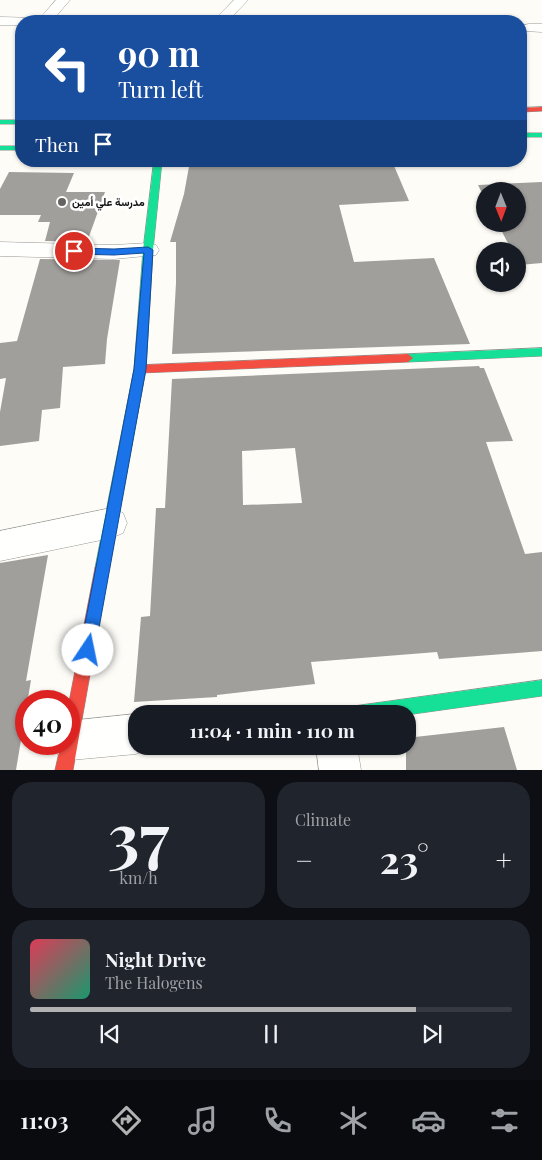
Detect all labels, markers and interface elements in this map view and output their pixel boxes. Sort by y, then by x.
text: 90 m [118,29,200,76]
icon: left [35,35,100,100]
text: Turn left [118,74,203,104]
icon: arrive [89,130,117,158]
text: Then [35,131,79,157]
north arrow [476,182,526,232]
map controls [476,182,526,292]
place label: مدرسة علي أمين [72,194,145,211]
marker: مدرسة علي أمين [56,196,68,208]
pin [53,230,95,272]
icon: arrive [60,237,88,265]
button: sound [476,242,526,292]
position arrow [61,623,113,675]
speed limit sign: 40 [15,690,80,755]
text: 11:04 · 1 min · 110 m [189,717,355,743]
text: 37 [108,791,169,877]
text: Climate [295,809,351,830]
text: 23° [380,833,429,884]
text: − [295,841,313,878]
text: + [496,841,512,878]
text: km/h [119,867,158,888]
text: Night Drive [105,946,206,972]
text: The Halogens [105,972,203,993]
icon: previous [96,1020,124,1048]
icon: pause [257,1020,285,1048]
icon: next [418,1020,446,1048]
icon: directions [109,1103,144,1138]
icon: music [185,1103,220,1138]
icon: phone [260,1103,295,1138]
icon: climate [336,1103,371,1138]
icon: car [411,1103,446,1138]
icon: filters [487,1103,522,1138]
text: 11:03 [20,1105,68,1135]

